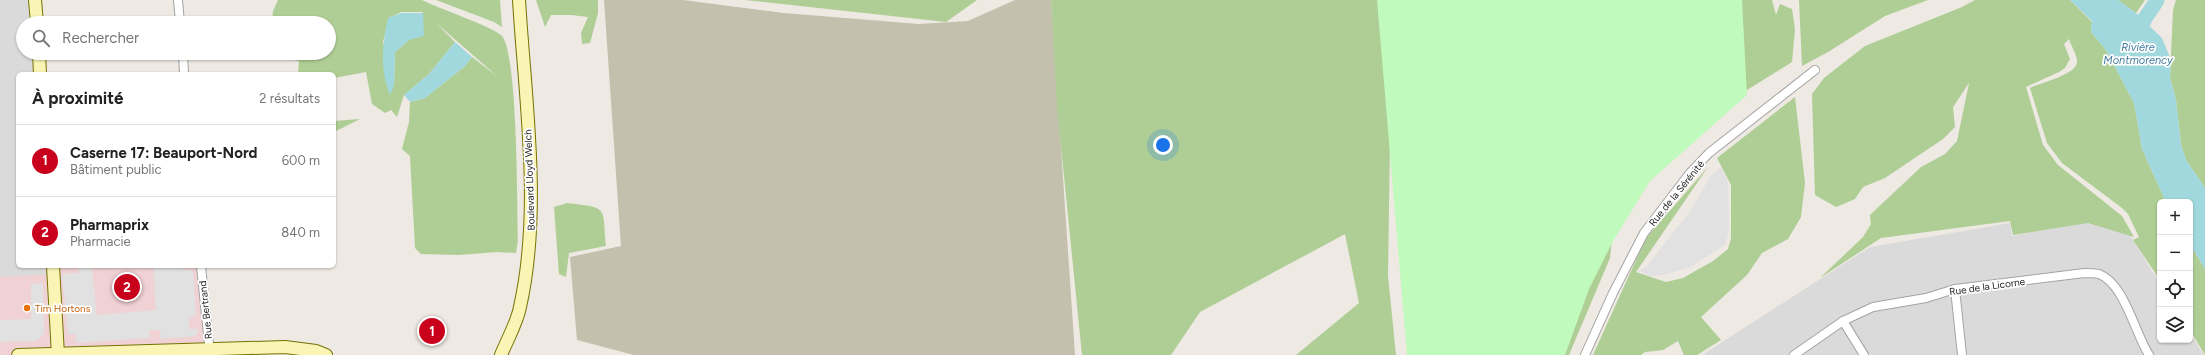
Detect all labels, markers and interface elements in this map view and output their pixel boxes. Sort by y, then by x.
search box [16,16,336,60]
icon: search [30,27,52,49]
text: Rechercher [62,29,139,47]
water label: Rivière Montmorency [2103,41,2174,67]
text: À proximité [32,88,123,108]
text: 2 résultats [259,91,320,106]
street label: Boulevard Lloyd Welch [521,129,538,231]
your location [1153,135,1173,155]
text: Caserne 17: Beauport-Nord [70,144,258,162]
text: 1 [42,153,48,168]
text: 600 m [282,153,320,168]
street label: Rue de la Sérénité [1646,157,1707,229]
text: Bâtiment public [70,162,162,177]
map controls [2157,199,2193,343]
button: + [2157,199,2193,235]
text: Pharmaprix [70,216,149,234]
text: 2 [41,225,49,240]
text: 840 m [281,225,320,240]
text: Pharmacie [70,234,131,249]
button: − [2157,235,2193,271]
button: locate [2157,271,2193,307]
pin: 2 [114,272,140,302]
street label: Rue de la Licorne [1948,275,2026,298]
street label: Rue Bertrand [196,280,215,340]
place label: Tim Hortons [35,302,91,315]
marker: Tim Hortons [22,303,32,313]
button: layers [2157,307,2193,343]
pin: 1 [419,316,445,346]

